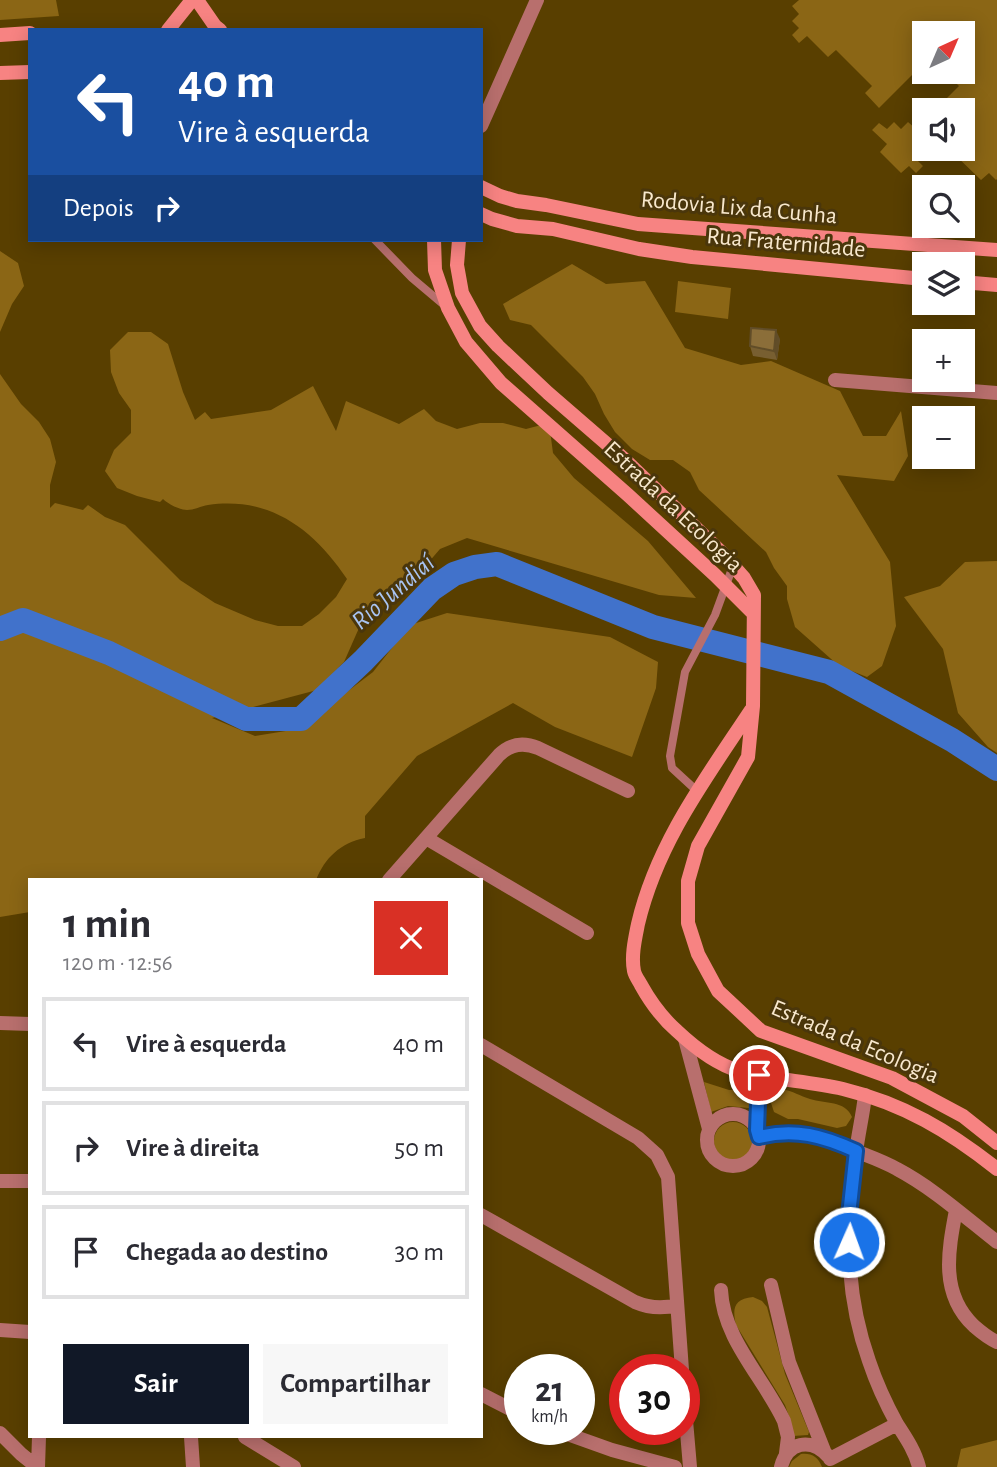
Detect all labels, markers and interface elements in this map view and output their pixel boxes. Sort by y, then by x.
north arrow [912,21,975,84]
map controls [912,21,975,469]
icon: left [63,56,154,147]
text: 40 m [178,58,275,107]
button: sound [912,98,975,161]
text: Vire à esquerda [178,116,370,148]
button: search [912,175,975,238]
street label: Rodovia Lix da Cunha [640,187,838,229]
icon: right [148,189,186,227]
text: Depois [63,195,134,221]
street label: Rua Fraternidade [705,224,867,262]
button: layers [912,252,975,315]
button: + [912,329,975,392]
button: − [912,406,975,469]
street label: Estrada da Ecologia [599,437,747,577]
water label: Rio Jundiaí [347,549,440,635]
button: close [374,901,448,975]
text: 1 min [63,903,152,945]
text: 120 m · 12:56 [63,952,173,975]
street label: Estrada da Ecologia [768,996,942,1088]
icon: left [67,1025,105,1063]
text: Vire à esquerda [126,1031,287,1057]
text: 40 m [393,1031,444,1057]
pin [729,1045,789,1105]
icon: arrive [740,1056,778,1094]
icon: right [67,1129,105,1167]
text: Vire à direita [126,1135,260,1161]
text: 50 m [394,1135,444,1161]
position arrow [812,1205,886,1279]
icon: arrive [67,1233,105,1271]
text: Chegada ao destino [126,1239,328,1265]
text: 30 m [394,1239,444,1265]
button: Sair [63,1344,249,1424]
button: Compartilhar [263,1344,448,1424]
speed limit sign: 30 [609,1354,700,1445]
text: 21 [535,1373,564,1408]
text: km/h [531,1408,568,1426]

